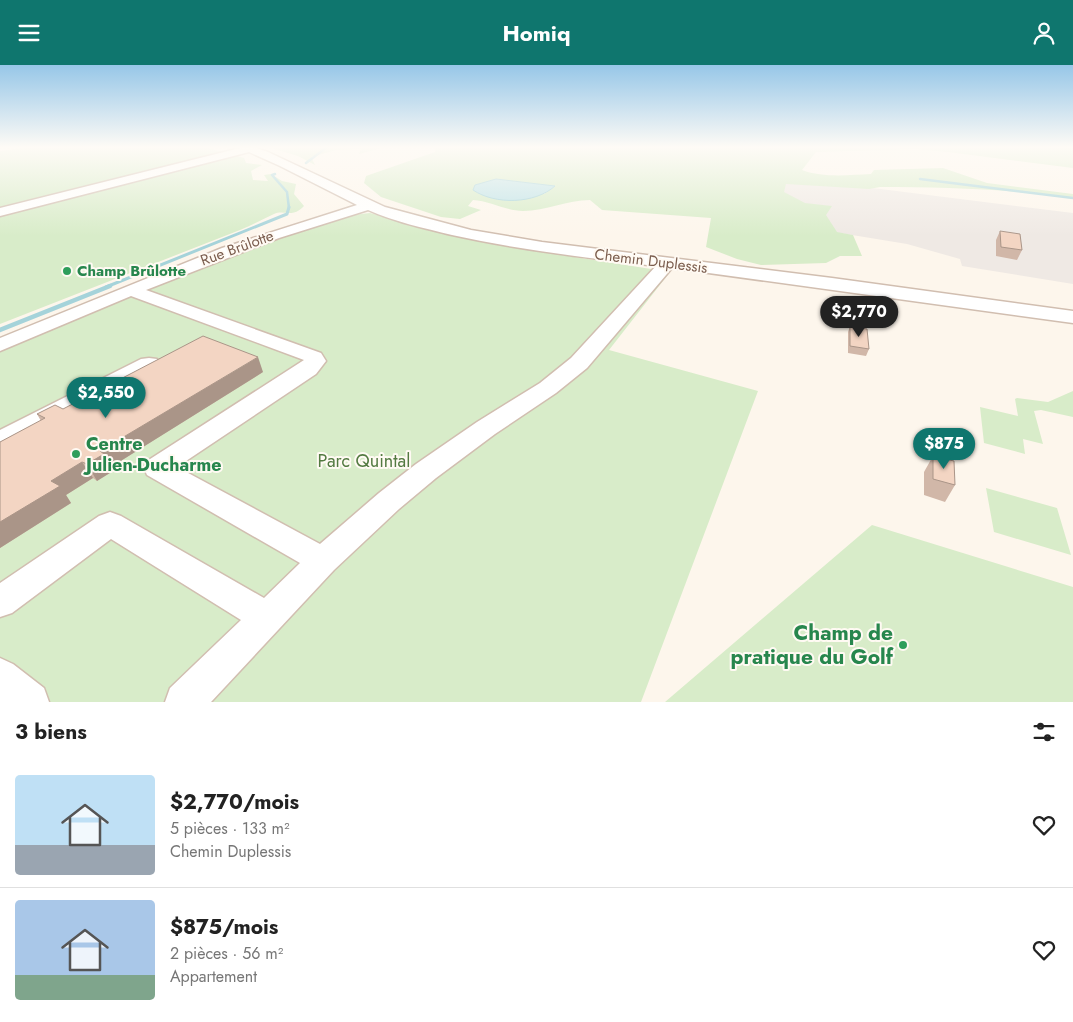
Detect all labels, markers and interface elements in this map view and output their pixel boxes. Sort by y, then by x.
text: Homiq [503,17,570,49]
icon: menu [15,19,43,47]
icon: person [1030,19,1058,47]
street label: Rue Brûlotte [197,224,277,271]
street label: Chemin Duplessis [593,243,709,279]
place label: Champ Brûlotte [77,260,186,282]
marker: Champ Brûlotte [61,265,73,277]
pin: $2,770 [818,295,900,338]
text: $2,770 [831,300,887,323]
pin: $2,550 [65,377,147,419]
text: $2,550 [78,381,134,404]
pin: $875 [914,427,974,470]
place label: Centre Julien-Ducharme [83,431,222,478]
text: $875 [924,432,964,455]
marker: Centre Julien-Ducharme [70,448,82,460]
park label: Parc Quintal [318,448,410,474]
place label: Champ de pratique du Golf [731,618,894,672]
marker: Champ de pratique du Golf [897,639,909,651]
text: 3 biens [15,717,87,747]
icon: filters [1030,718,1058,746]
text: $2,770/mois [170,787,299,817]
icon: home [55,795,115,855]
icon: heart [1030,811,1058,839]
text: 5 pièces · 133 m² [170,817,290,840]
text: Chemin Duplessis [170,840,291,863]
text: $875/mois [170,912,278,942]
icon: home [55,920,115,980]
icon: heart [1030,936,1058,964]
text: 2 pièces · 56 m² [170,942,283,965]
text: Appartement [170,965,257,988]

